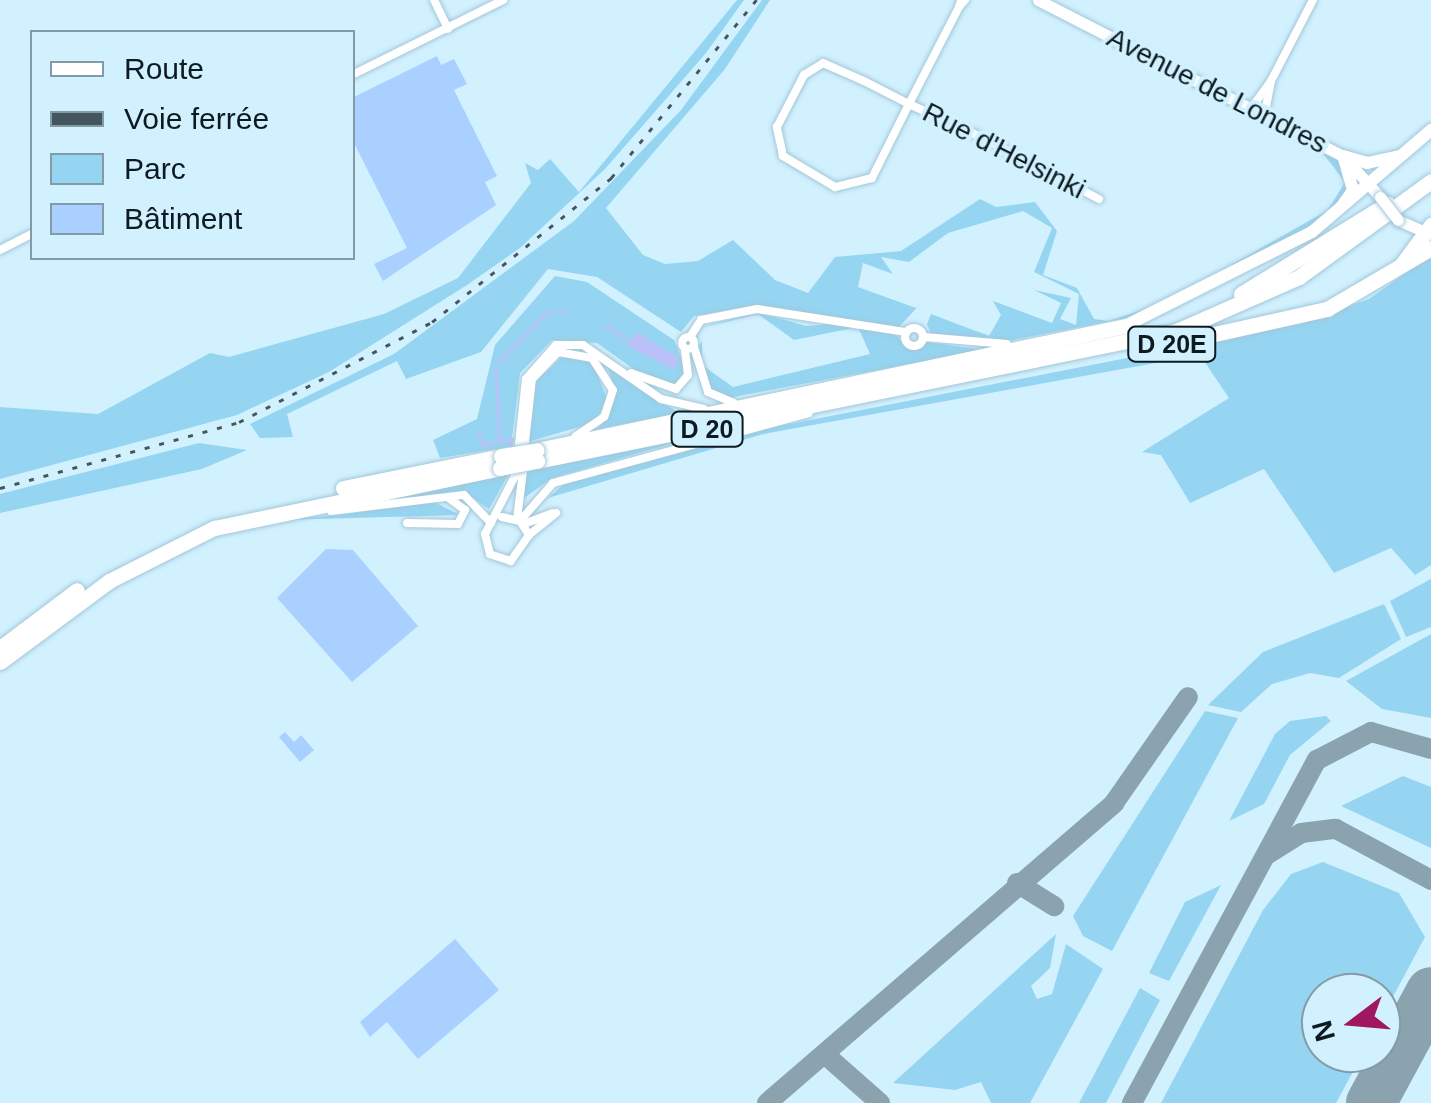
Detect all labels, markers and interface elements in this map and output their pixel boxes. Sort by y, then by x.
street label: Avenue de Londres [1101,21,1333,161]
legend [30,30,355,260]
text: Route [124,52,204,85]
street label: Rue d'Helsinki [917,96,1091,206]
text: Voie ferrée [124,102,269,135]
text: Parc [124,152,186,185]
text: Bâtiment [124,202,242,235]
road number: D 20E [1127,324,1217,364]
road number: D 20 [670,409,744,449]
north arrow [1301,973,1401,1073]
text: N [1306,1017,1341,1045]

